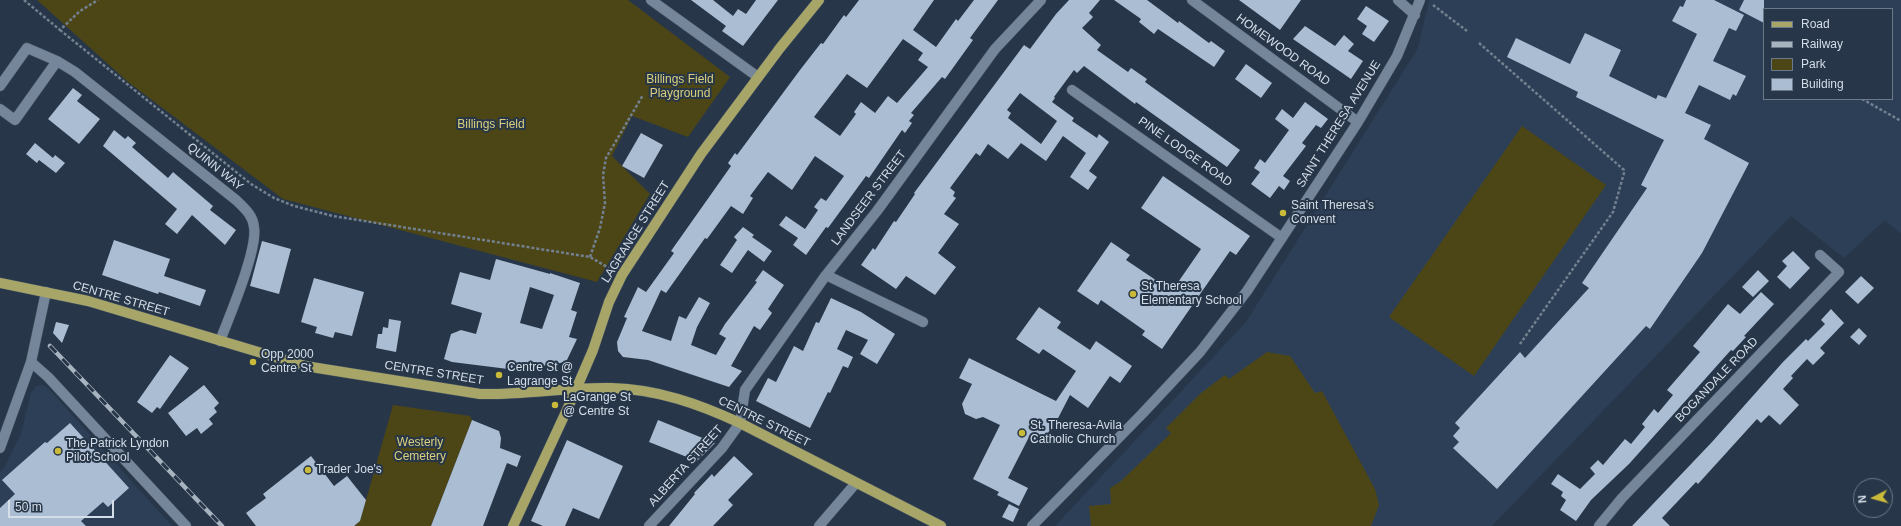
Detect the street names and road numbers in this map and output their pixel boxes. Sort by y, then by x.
street label: HOMEWOOD ROAD [1233,11,1333,89]
street label: SAINT THERESA AVENUE [1294,58,1384,190]
street label: PINE LODGE ROAD [1135,114,1235,190]
street label: QUINN WAY [184,140,246,194]
street label: LANDSEER STREET [829,148,909,248]
street label: LAGRANGE STREET [599,178,673,286]
street label: CENTRE STREET [71,278,171,320]
street label: BOGANDALE ROAD [1673,334,1761,426]
street label: CENTRE STREET [383,358,485,388]
street label: CENTRE STREET [716,394,812,450]
street label: ALBERTA STREET [646,422,726,510]

